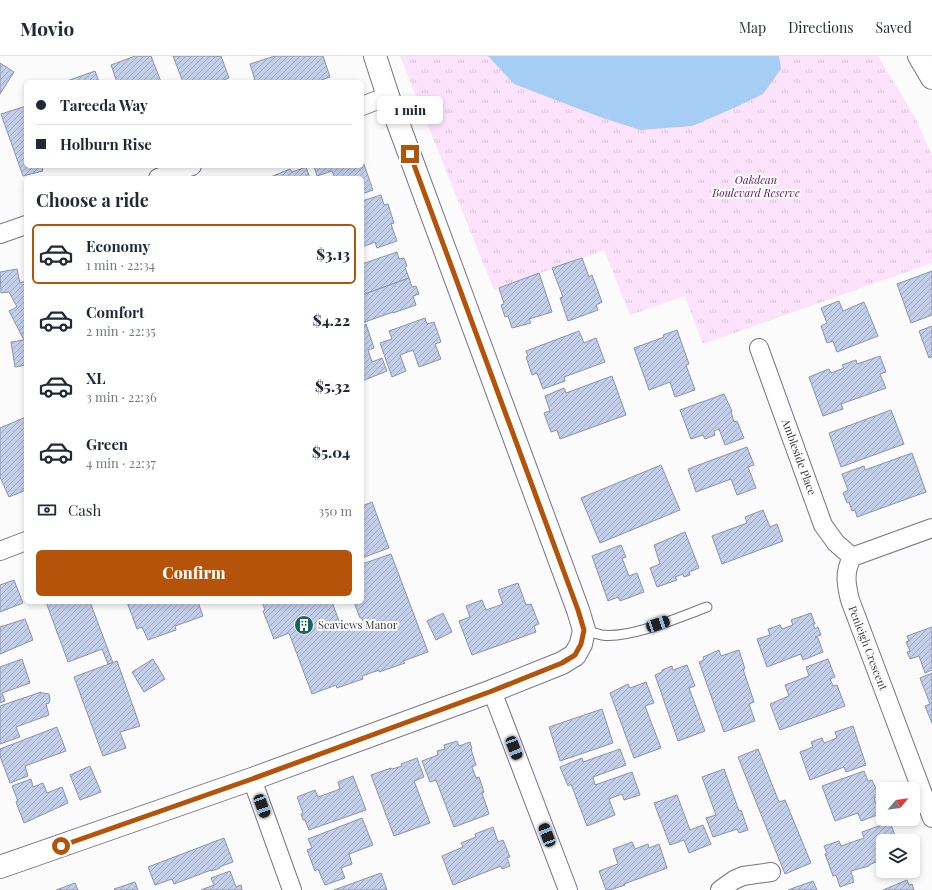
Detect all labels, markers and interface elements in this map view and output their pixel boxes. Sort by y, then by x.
text: Movio [20,15,74,41]
text: Map [739,18,766,37]
text: Directions [788,18,854,37]
text: Saved [876,18,912,37]
text: Tareeda Way [60,95,148,115]
callout: 1 min [377,96,443,124]
text: 1 min [394,101,426,118]
text: Holburn Rise [60,134,152,154]
route end [401,145,419,163]
park label: Oakdean Boulevard Reserve [711,172,800,200]
text: Choose a ride [36,188,149,212]
icon: car [38,236,74,272]
text: Economy [86,236,150,256]
text: $3.13 [316,244,350,264]
text: 1 min · 22:34 [86,256,155,273]
icon: car [38,302,74,338]
text: Comfort [86,302,144,322]
text: $4.22 [313,310,350,330]
text: 2 min · 22:35 [86,322,156,339]
icon: car [38,368,74,404]
text: XL [86,368,106,388]
text: $5.32 [315,376,350,396]
text: 3 min · 22:36 [86,388,157,405]
street label: Ambleside Place [778,416,820,497]
icon: car [38,434,74,470]
text: Green [86,434,128,454]
text: $5.04 [312,442,350,462]
text: 4 min · 22:37 [86,454,156,471]
icon: cash [36,499,58,521]
text: Cash [68,500,101,520]
text: 350 m [318,502,352,519]
button: Confirm [36,550,352,596]
street label: Penleigh Crescent [845,603,892,692]
building icon: Seaviews Manor [293,614,315,636]
car [645,614,671,634]
place label: Seaviews Manor [318,617,398,632]
car [504,735,524,761]
north arrow [876,782,920,826]
map controls [876,782,920,878]
car [252,793,272,819]
car [537,822,557,848]
button: layers [876,834,920,878]
route start [52,837,70,855]

